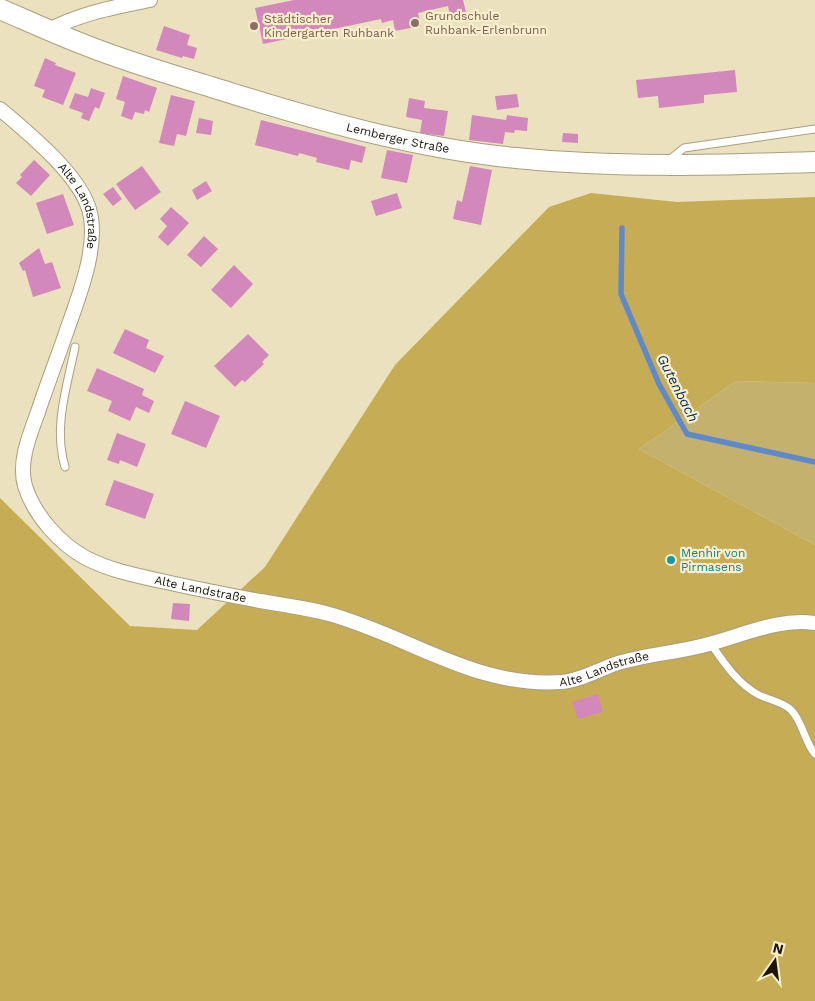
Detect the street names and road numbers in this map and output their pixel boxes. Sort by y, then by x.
street label: Lemberger Straße [345,120,451,156]
street label: Alte Landstraße [55,160,99,250]
street label: Alte Landstraße [153,573,248,605]
street label: Alte Landstraße [559,649,650,689]

